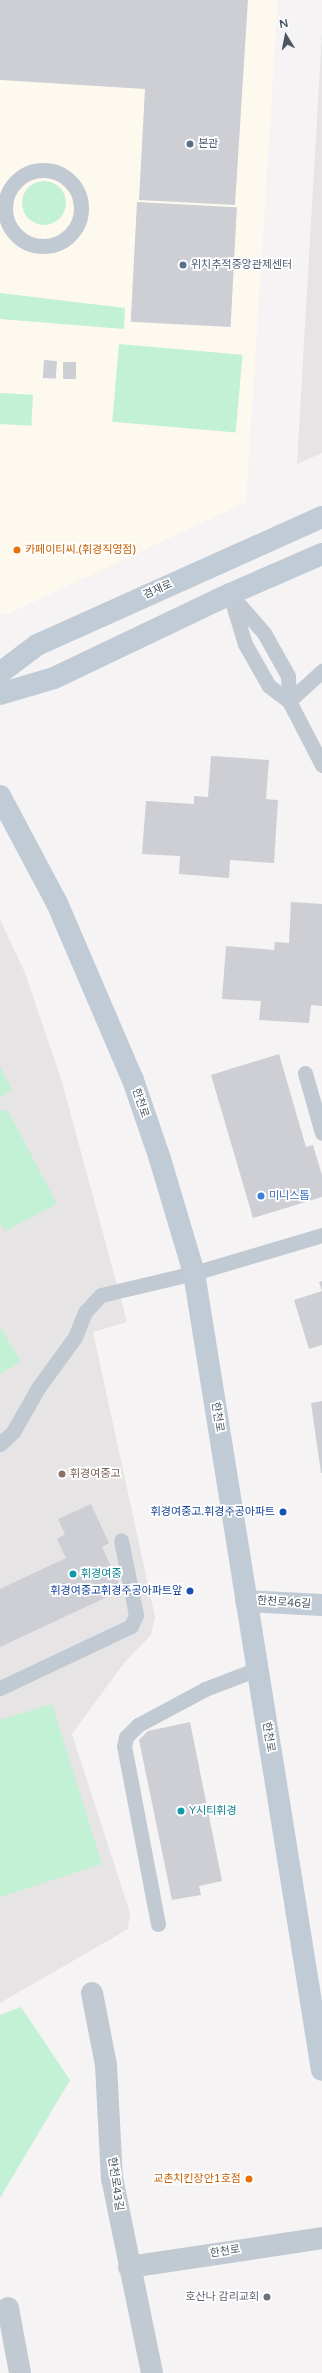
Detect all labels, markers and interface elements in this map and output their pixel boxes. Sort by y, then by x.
north arrow [266,16,306,56]
text: N [278,17,289,31]
place label: 본관 [198,137,218,151]
marker: 본관 [185,139,195,149]
place label: 위치추적중앙관제센터 [191,258,292,272]
marker: 위치추적중앙관제센터 [178,260,188,270]
place label: 카페이티씨.(휘경직영점) [25,543,136,557]
marker: 카페이티씨.(휘경직영점) [12,545,22,555]
street label: 겸재로 [141,578,175,602]
street label: 한천로 [129,1086,151,1120]
place label: 미니스톱 [269,1189,309,1203]
marker: 미니스톱 [256,1191,266,1201]
street label: 한천로 [208,1401,226,1433]
place label: 휘경여중고 [70,1467,121,1481]
marker: 휘경여중고 [57,1469,67,1479]
place label: 휘경여중고.휘경주공아파트 [151,1505,275,1519]
marker: 휘경여중고.휘경주공아파트 [278,1507,288,1517]
place label: 휘경여중 [81,1567,121,1581]
marker: 휘경여중 [68,1569,78,1579]
place label: 휘경여중고휘경주공아파트앞 [50,1584,182,1598]
marker: 휘경여중고휘경주공아파트앞 [185,1586,195,1596]
street label: 한천로46길 [256,1595,312,1611]
street label: 한천로 [259,1721,277,1753]
place label: Y시티휘경 [189,1804,237,1818]
marker: Y시티휘경 [176,1806,186,1816]
street label: 한천로43길 [105,2156,125,2212]
place label: 교촌치킨장안1호점 [153,2172,241,2186]
marker: 교촌치킨장안1호점 [244,2174,254,2184]
street label: 한천로 [209,2243,241,2261]
place label: 호산나 감리교회 [185,2290,259,2304]
marker: 호산나 감리교회 [262,2292,272,2302]

